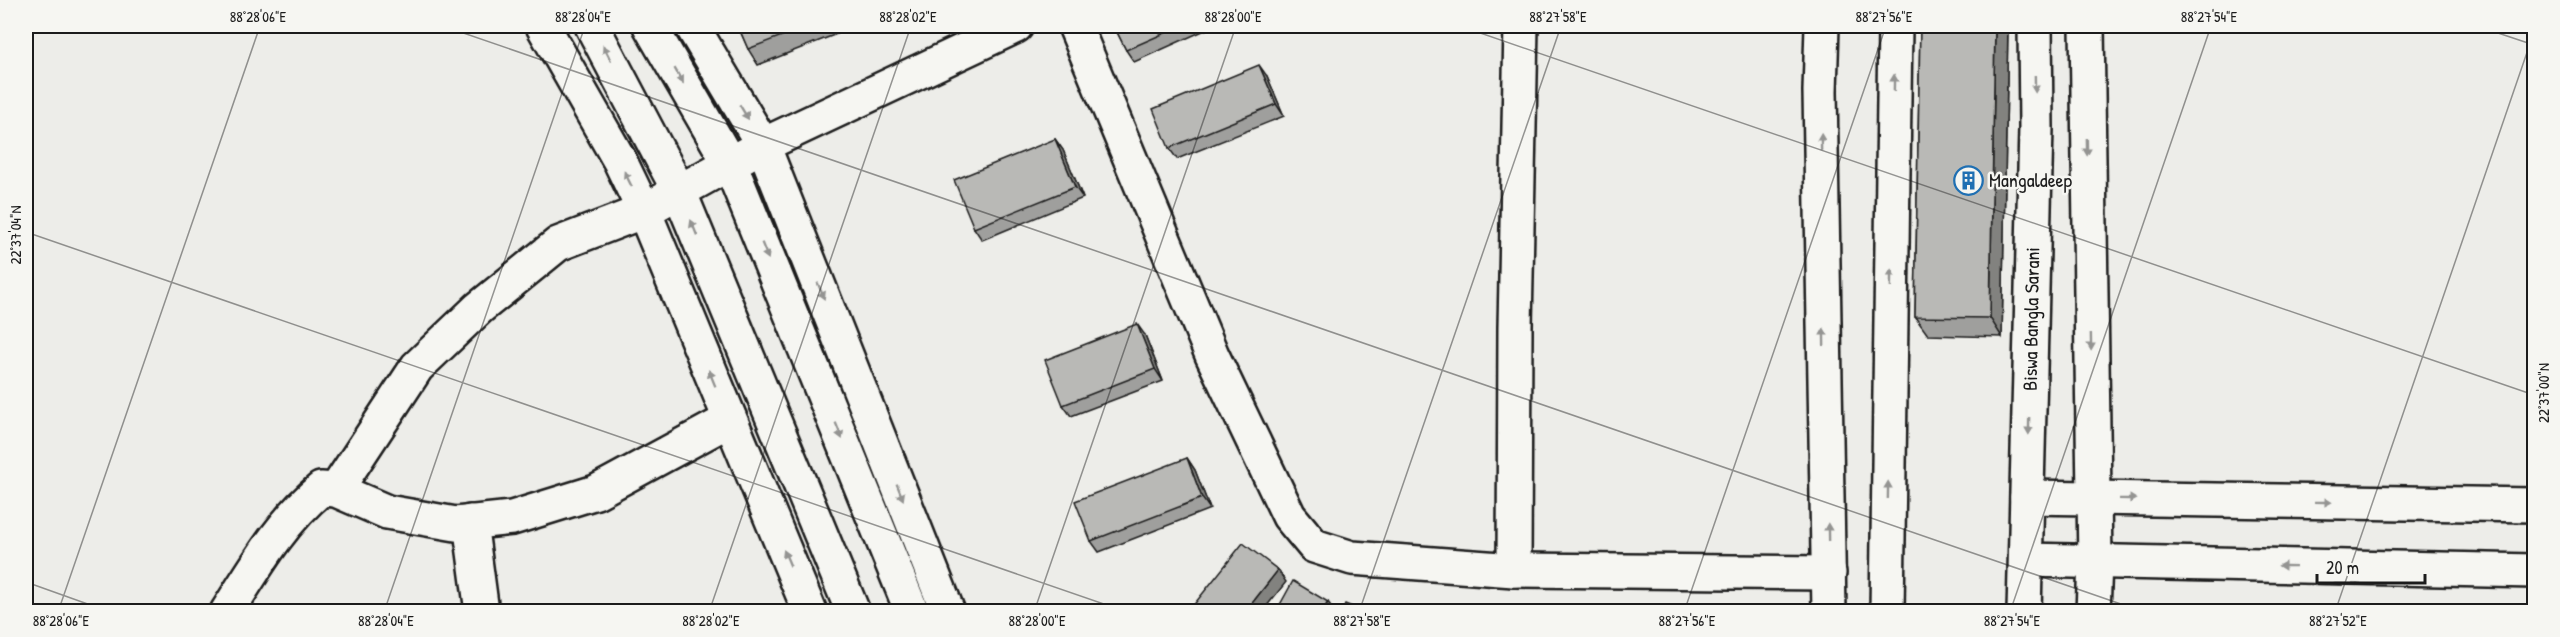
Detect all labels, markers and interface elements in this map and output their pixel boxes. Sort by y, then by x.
text: 88°28'06"E [230,6,287,27]
text: 88°28'04"E [555,6,611,27]
text: 88°28'02"E [879,6,937,27]
text: 88°28'00"E [1204,6,1262,27]
text: 88°27'58"E [1529,6,1587,27]
text: 88°27'56"E [1856,6,1913,27]
text: 88°27'54"E [2181,6,2238,27]
one-way arrow [603,44,613,62]
one-way arrow [674,68,685,84]
one-way arrow [1889,74,1899,93]
one-way arrow [2031,74,2040,93]
one-way arrow [738,104,749,120]
one-way arrow [1816,133,1825,152]
one-way arrow [2083,137,2092,156]
building icon: Mangaldeep [1952,164,1984,196]
place label: Mangaldeep [1989,166,2073,193]
one-way arrow [624,170,633,187]
text: 22°37'04"N [5,205,26,265]
one-way arrow [689,218,699,236]
one-way arrow [761,242,770,260]
street label: Biswa Bangla Sarani [2016,247,2045,391]
one-way arrow [1886,269,1896,288]
one-way arrow [816,282,826,300]
one-way arrow [1820,328,1829,347]
one-way arrow [2086,332,2095,351]
text: 22°37'00"N [2533,363,2554,423]
one-way arrow [707,368,717,386]
one-way arrow [2024,416,2034,435]
one-way arrow [834,423,844,441]
one-way arrow [1883,481,1893,500]
one-way arrow [895,483,905,501]
one-way arrow [2118,494,2137,504]
one-way arrow [2313,497,2332,506]
one-way arrow [1823,523,1833,542]
scale bar [2317,547,2425,585]
one-way arrow [782,548,792,566]
text: 20 m [2326,555,2359,580]
one-way arrow [2278,561,2297,571]
text: 88°28'06"E [33,610,90,631]
text: 88°28'04"E [358,610,414,631]
text: 88°28'02"E [682,610,740,631]
text: 88°28'00"E [1008,610,1066,631]
text: 88°27'58"E [1333,610,1391,631]
text: 88°27'56"E [1659,610,1716,631]
text: 88°27'54"E [1984,610,2041,631]
text: 88°27'52"E [2309,610,2367,631]

